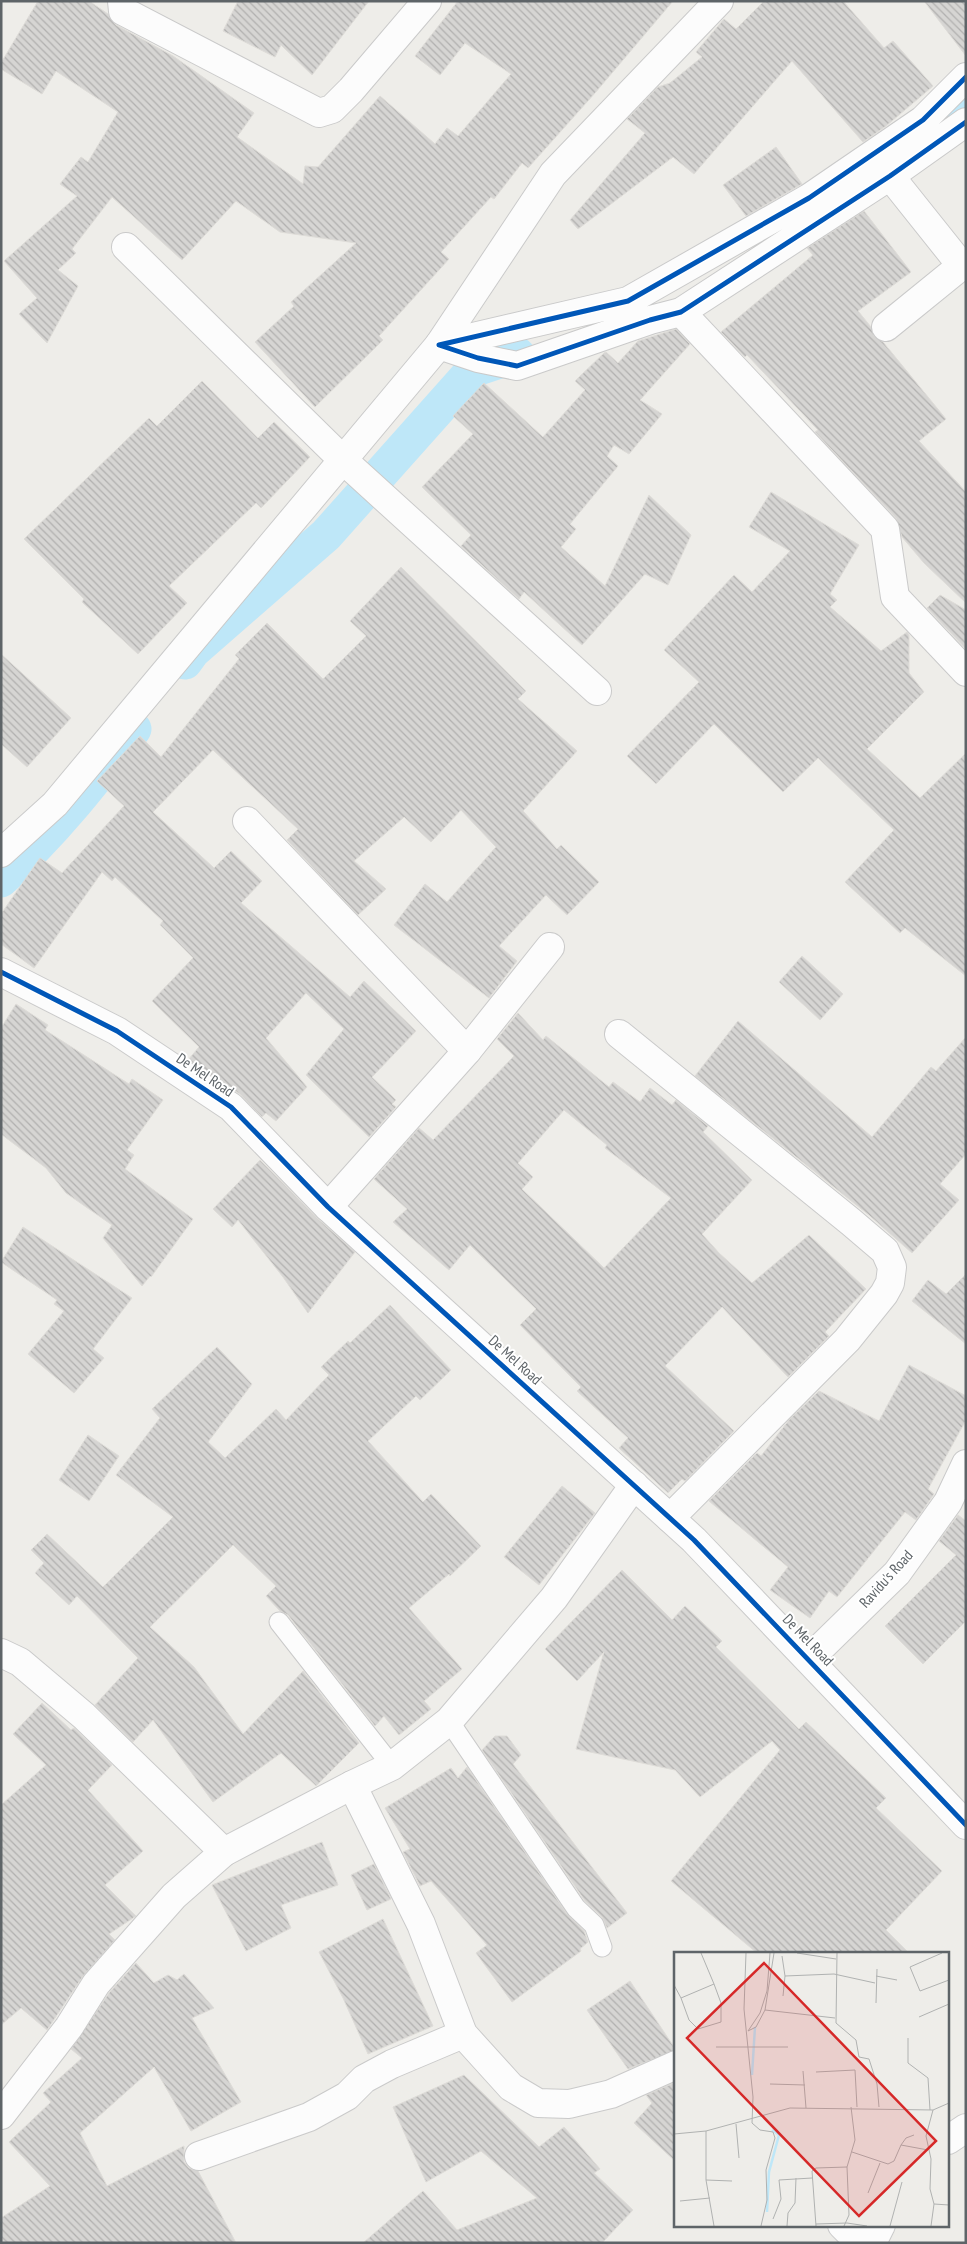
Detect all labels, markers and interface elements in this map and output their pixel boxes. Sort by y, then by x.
street label: De Mel Road [173,1048,238,1101]
street label: De Mel Road [485,1331,546,1389]
street label: Ravidu's Road [855,1546,916,1611]
street label: De Mel Road [779,1610,838,1670]
inset map [674,1952,950,2226]

